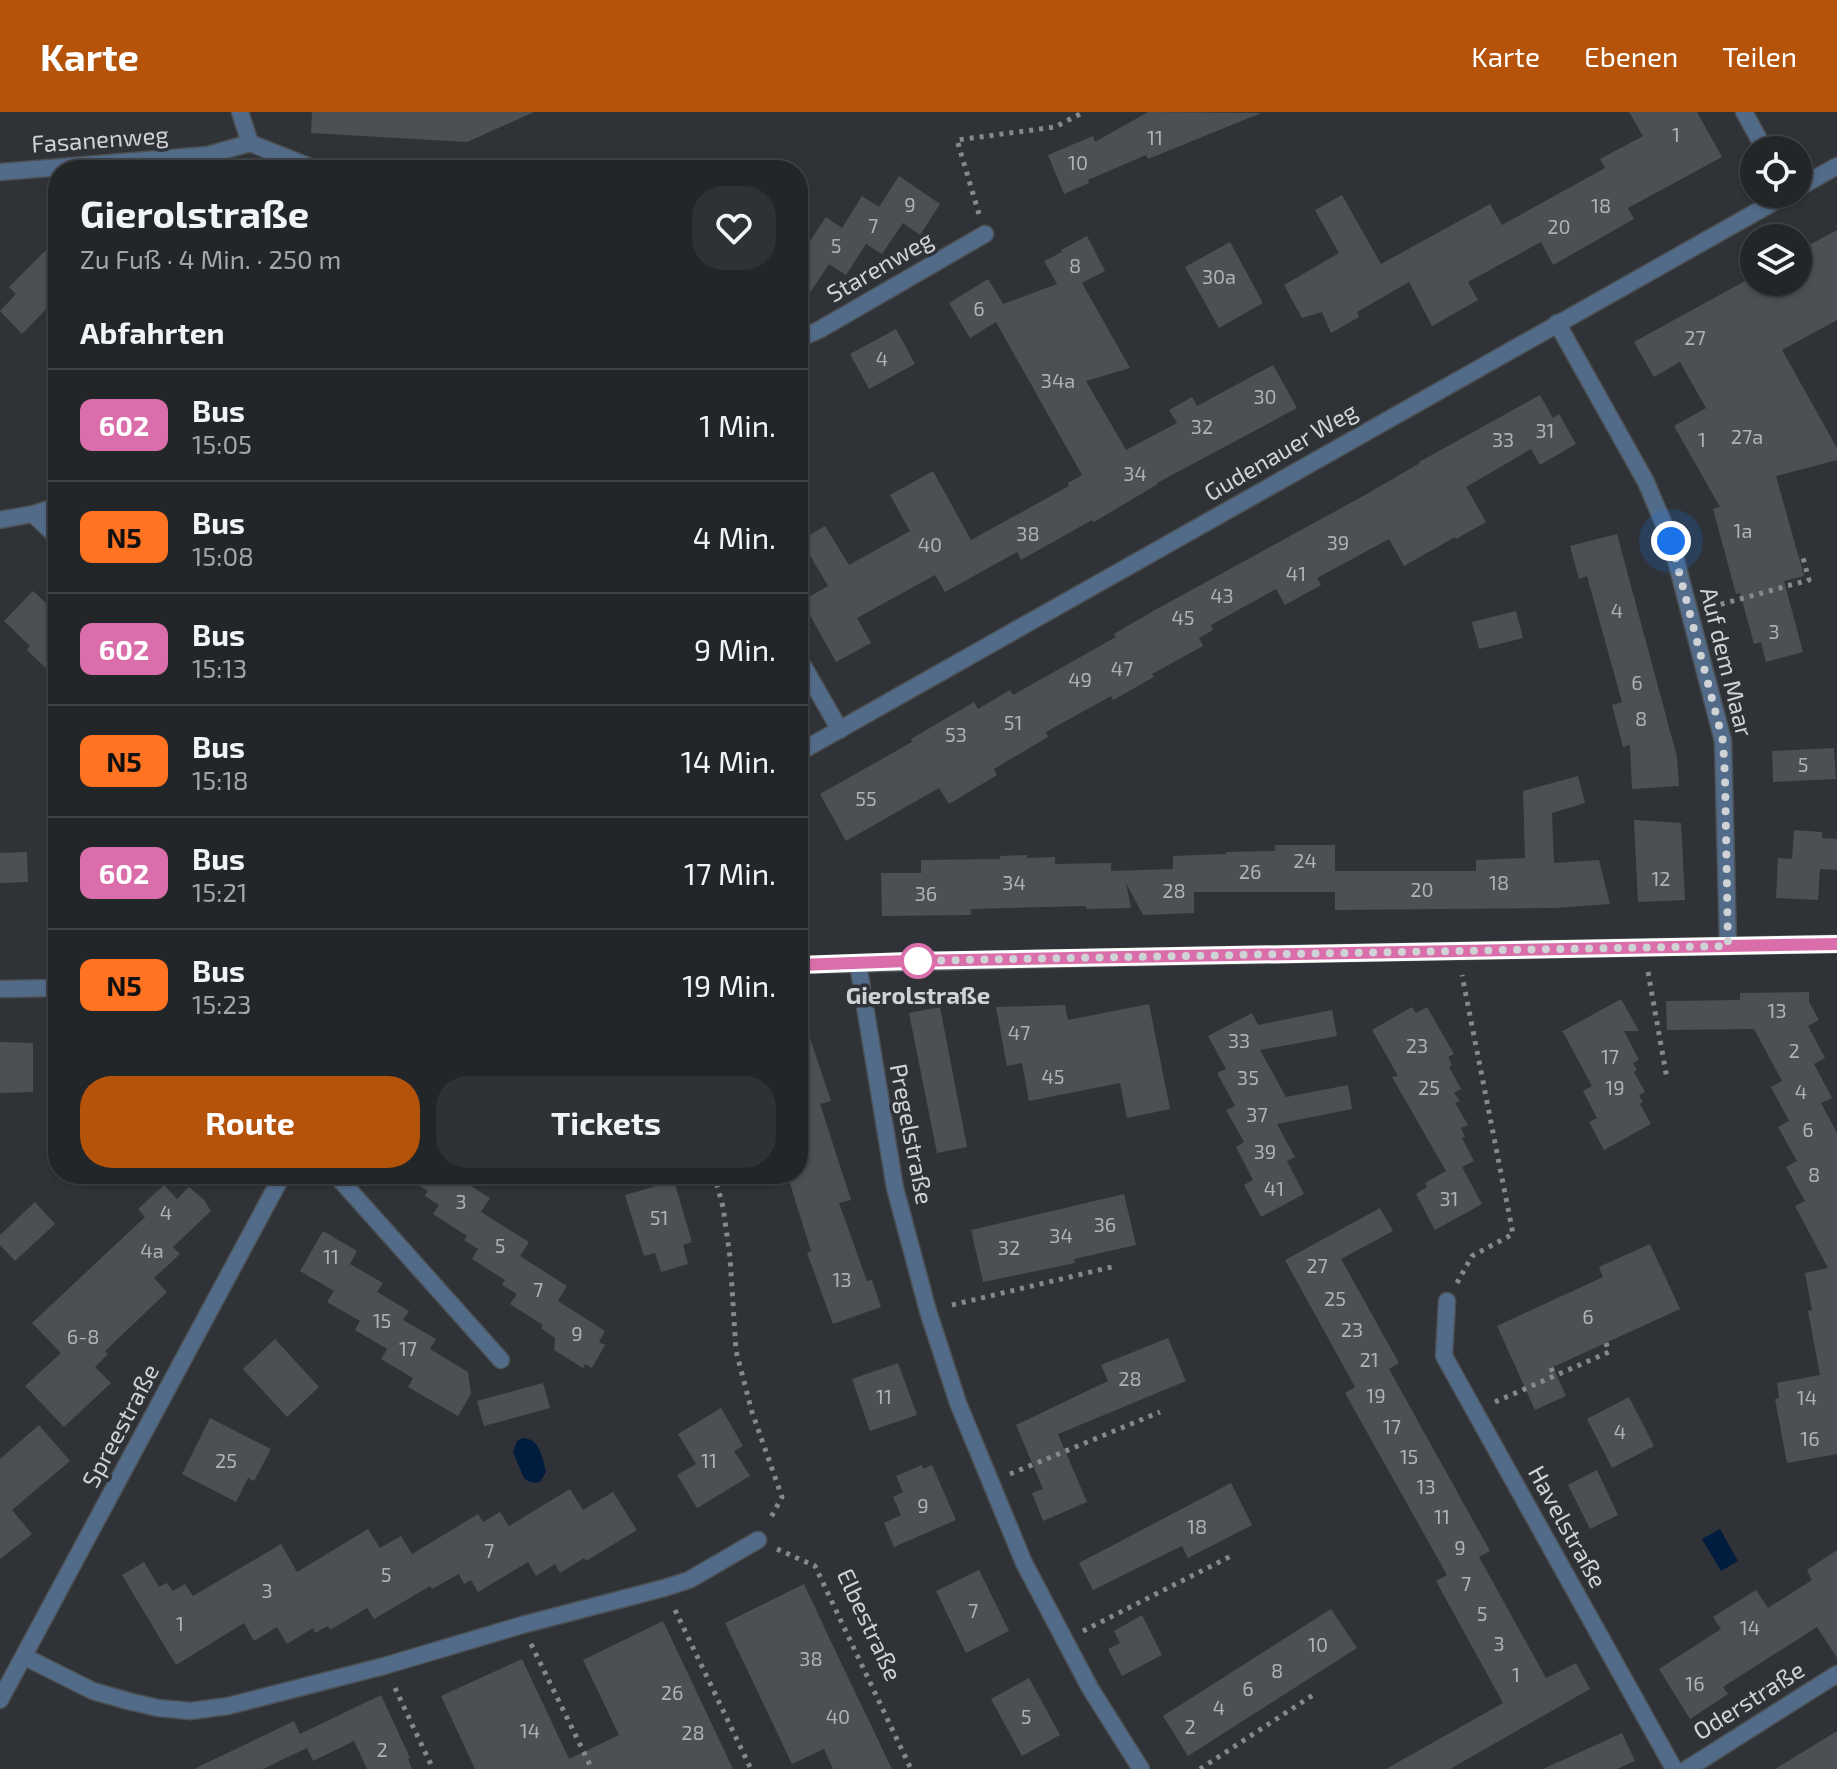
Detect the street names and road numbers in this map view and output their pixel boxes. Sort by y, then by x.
street label: Fasanenweg [30,119,170,158]
street label: Starenweg [821,224,938,308]
street label: Gudenauer Weg [1199,395,1362,506]
street label: Auf dem Maar [1695,584,1760,740]
street label: Pregelstraße [885,1061,940,1207]
street label: Spreestraße [75,1359,164,1492]
street label: Havelstraße [1523,1460,1614,1592]
street label: Elbestraße [832,1564,909,1685]
street label: Oderstraße [1687,1654,1809,1745]

